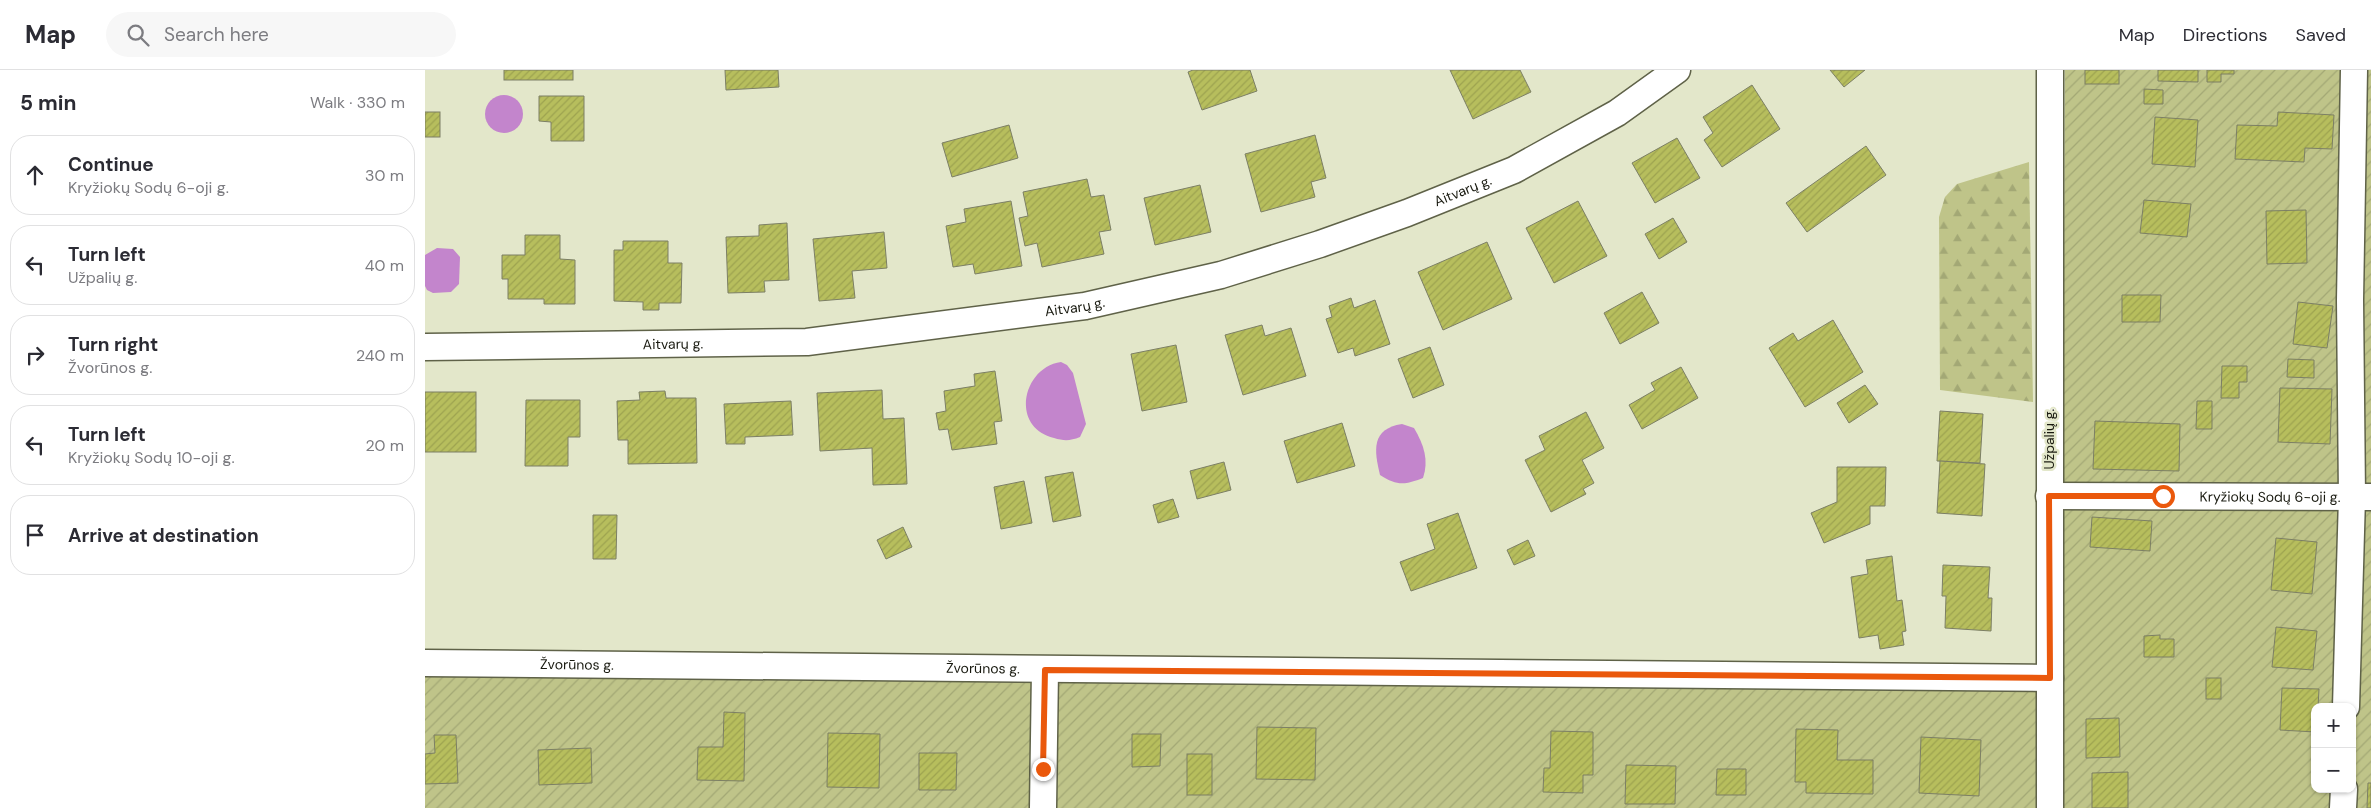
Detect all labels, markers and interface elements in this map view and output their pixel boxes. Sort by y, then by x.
search box [106,12,456,57]
text: Map [25,19,76,50]
icon: search [124,21,152,49]
text: Search here [164,22,269,47]
text: Map [2119,23,2155,47]
text: Directions [2183,23,2268,47]
text: Saved [2296,23,2346,47]
text: 5 min [20,89,76,117]
text: Walk · 330 m [310,92,405,113]
text: Continue [68,152,154,177]
icon: ahead [21,161,49,189]
text: 30 m [365,165,404,186]
street label: Aitvarų g. [1431,171,1494,210]
text: Kryžiokų Sodų 6-oji g. [68,177,229,198]
text: Turn left [68,242,146,267]
icon: left [21,251,49,279]
text: 40 m [365,255,404,276]
text: Užpalių g. [68,267,137,288]
street label: Aitvarų g. [1044,293,1107,320]
text: Turn right [68,332,158,357]
street label: Aitvarų g. [643,334,704,353]
icon: right [21,341,49,369]
text: 240 m [356,345,404,366]
text: Žvorūnos g. [68,357,152,378]
street label: Užpalių g. [2040,408,2058,469]
text: Turn left [68,422,146,447]
icon: left [21,431,49,459]
text: 20 m [365,435,404,456]
text: Kryžiokų Sodų 10-oji g. [68,447,235,468]
route start [2152,485,2175,508]
street label: Kryžiokų Sodų 6-oji g. [2200,487,2341,506]
icon: arrive [21,521,49,549]
text: Arrive at destination [68,523,259,548]
street label: Žvorūnos g. [540,655,614,674]
street label: Žvorūnos g. [946,659,1020,677]
map controls [2311,703,2356,793]
button: + [2311,703,2356,748]
button: − [2311,748,2356,793]
route end [1032,758,1055,781]

